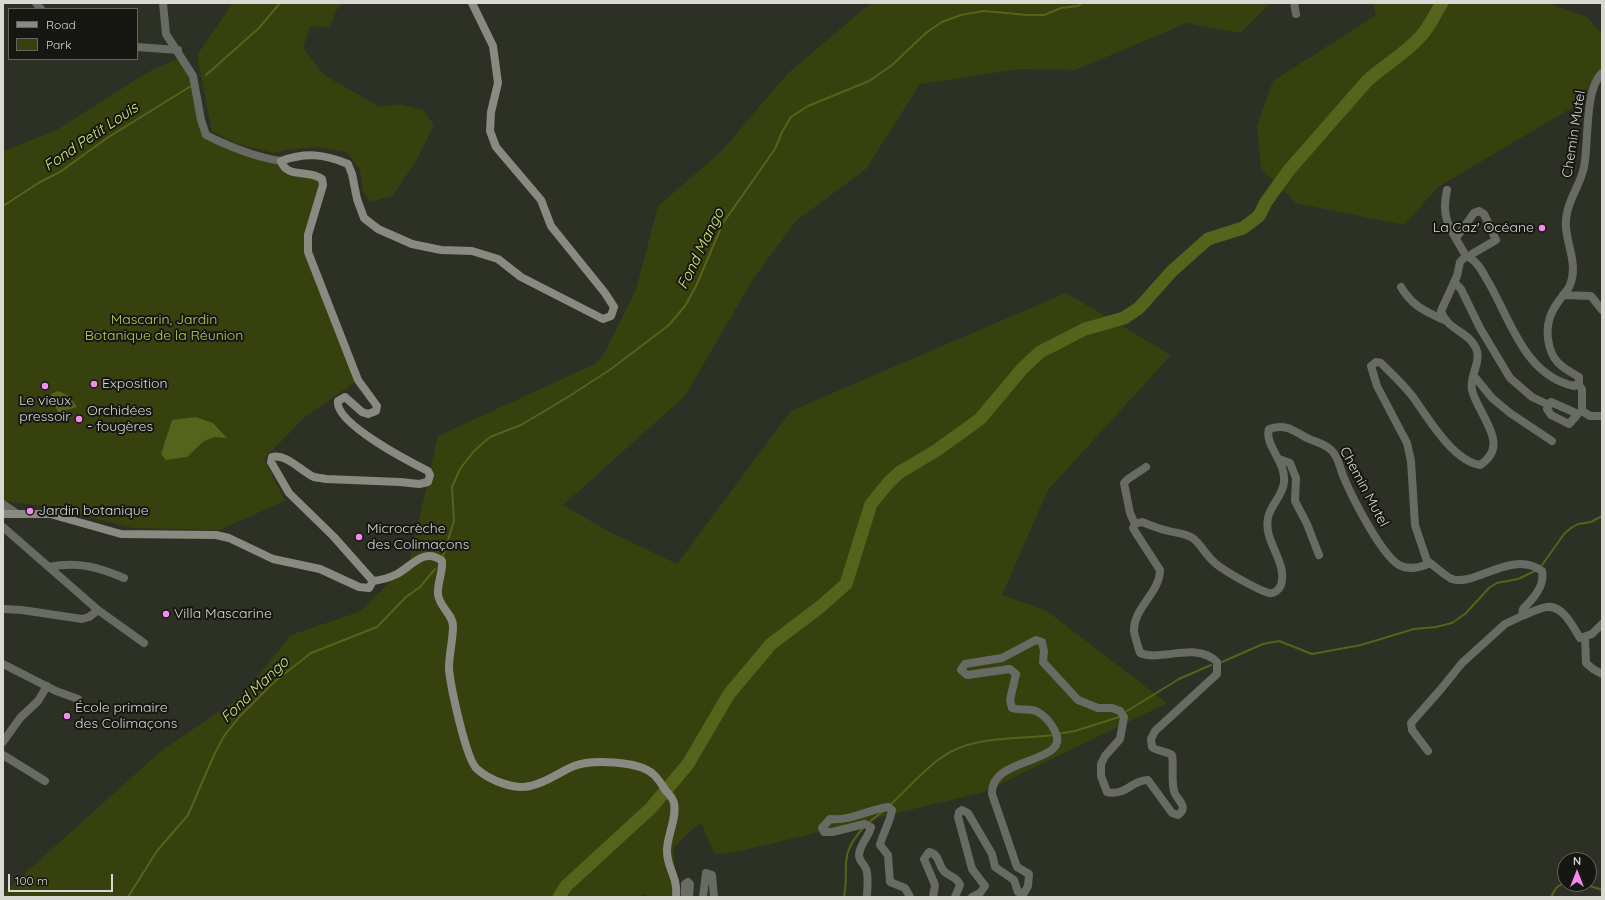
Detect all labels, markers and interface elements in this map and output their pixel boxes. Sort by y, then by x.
legend [8,8,138,60]
text: Road [46,17,76,32]
text: Park [46,37,71,52]
street label: Chemin Mutel [1559,89,1589,179]
water label: Fond Petit Louis [40,99,142,175]
water label: Fond Mango [674,206,728,292]
place label: La Caz' Océane [1433,220,1534,236]
marker: La Caz' Océane [1537,223,1547,233]
park label: Mascarin, Jardin Botanique de la Réunion [85,312,243,344]
place label: Exposition [102,376,168,392]
marker: Exposition [89,379,99,389]
marker: Le vieux pressoir [40,381,50,391]
place label: Le vieux pressoir [19,393,71,426]
place label: Orchidées - fougères [87,403,153,436]
marker: Orchidées - fougères [74,414,84,424]
street label: Chemin Mutel [1336,444,1392,530]
place label: Jardin botanique [38,503,149,519]
marker: Jardin botanique [25,506,35,516]
place label: Microcrèche des Colimaçons [367,521,469,554]
marker: Microcrèche des Colimaçons [354,532,364,542]
place label: Villa Mascarine [174,606,272,622]
marker: Villa Mascarine [161,609,171,619]
water label: Fond Mango [217,653,293,727]
place label: École primaire des Colimaçons [75,700,177,732]
marker: École primaire des Colimaçons [62,711,72,721]
north arrow [1557,852,1597,892]
text: N [1573,854,1581,868]
scale bar [10,866,115,892]
text: 100 m [15,873,48,888]

